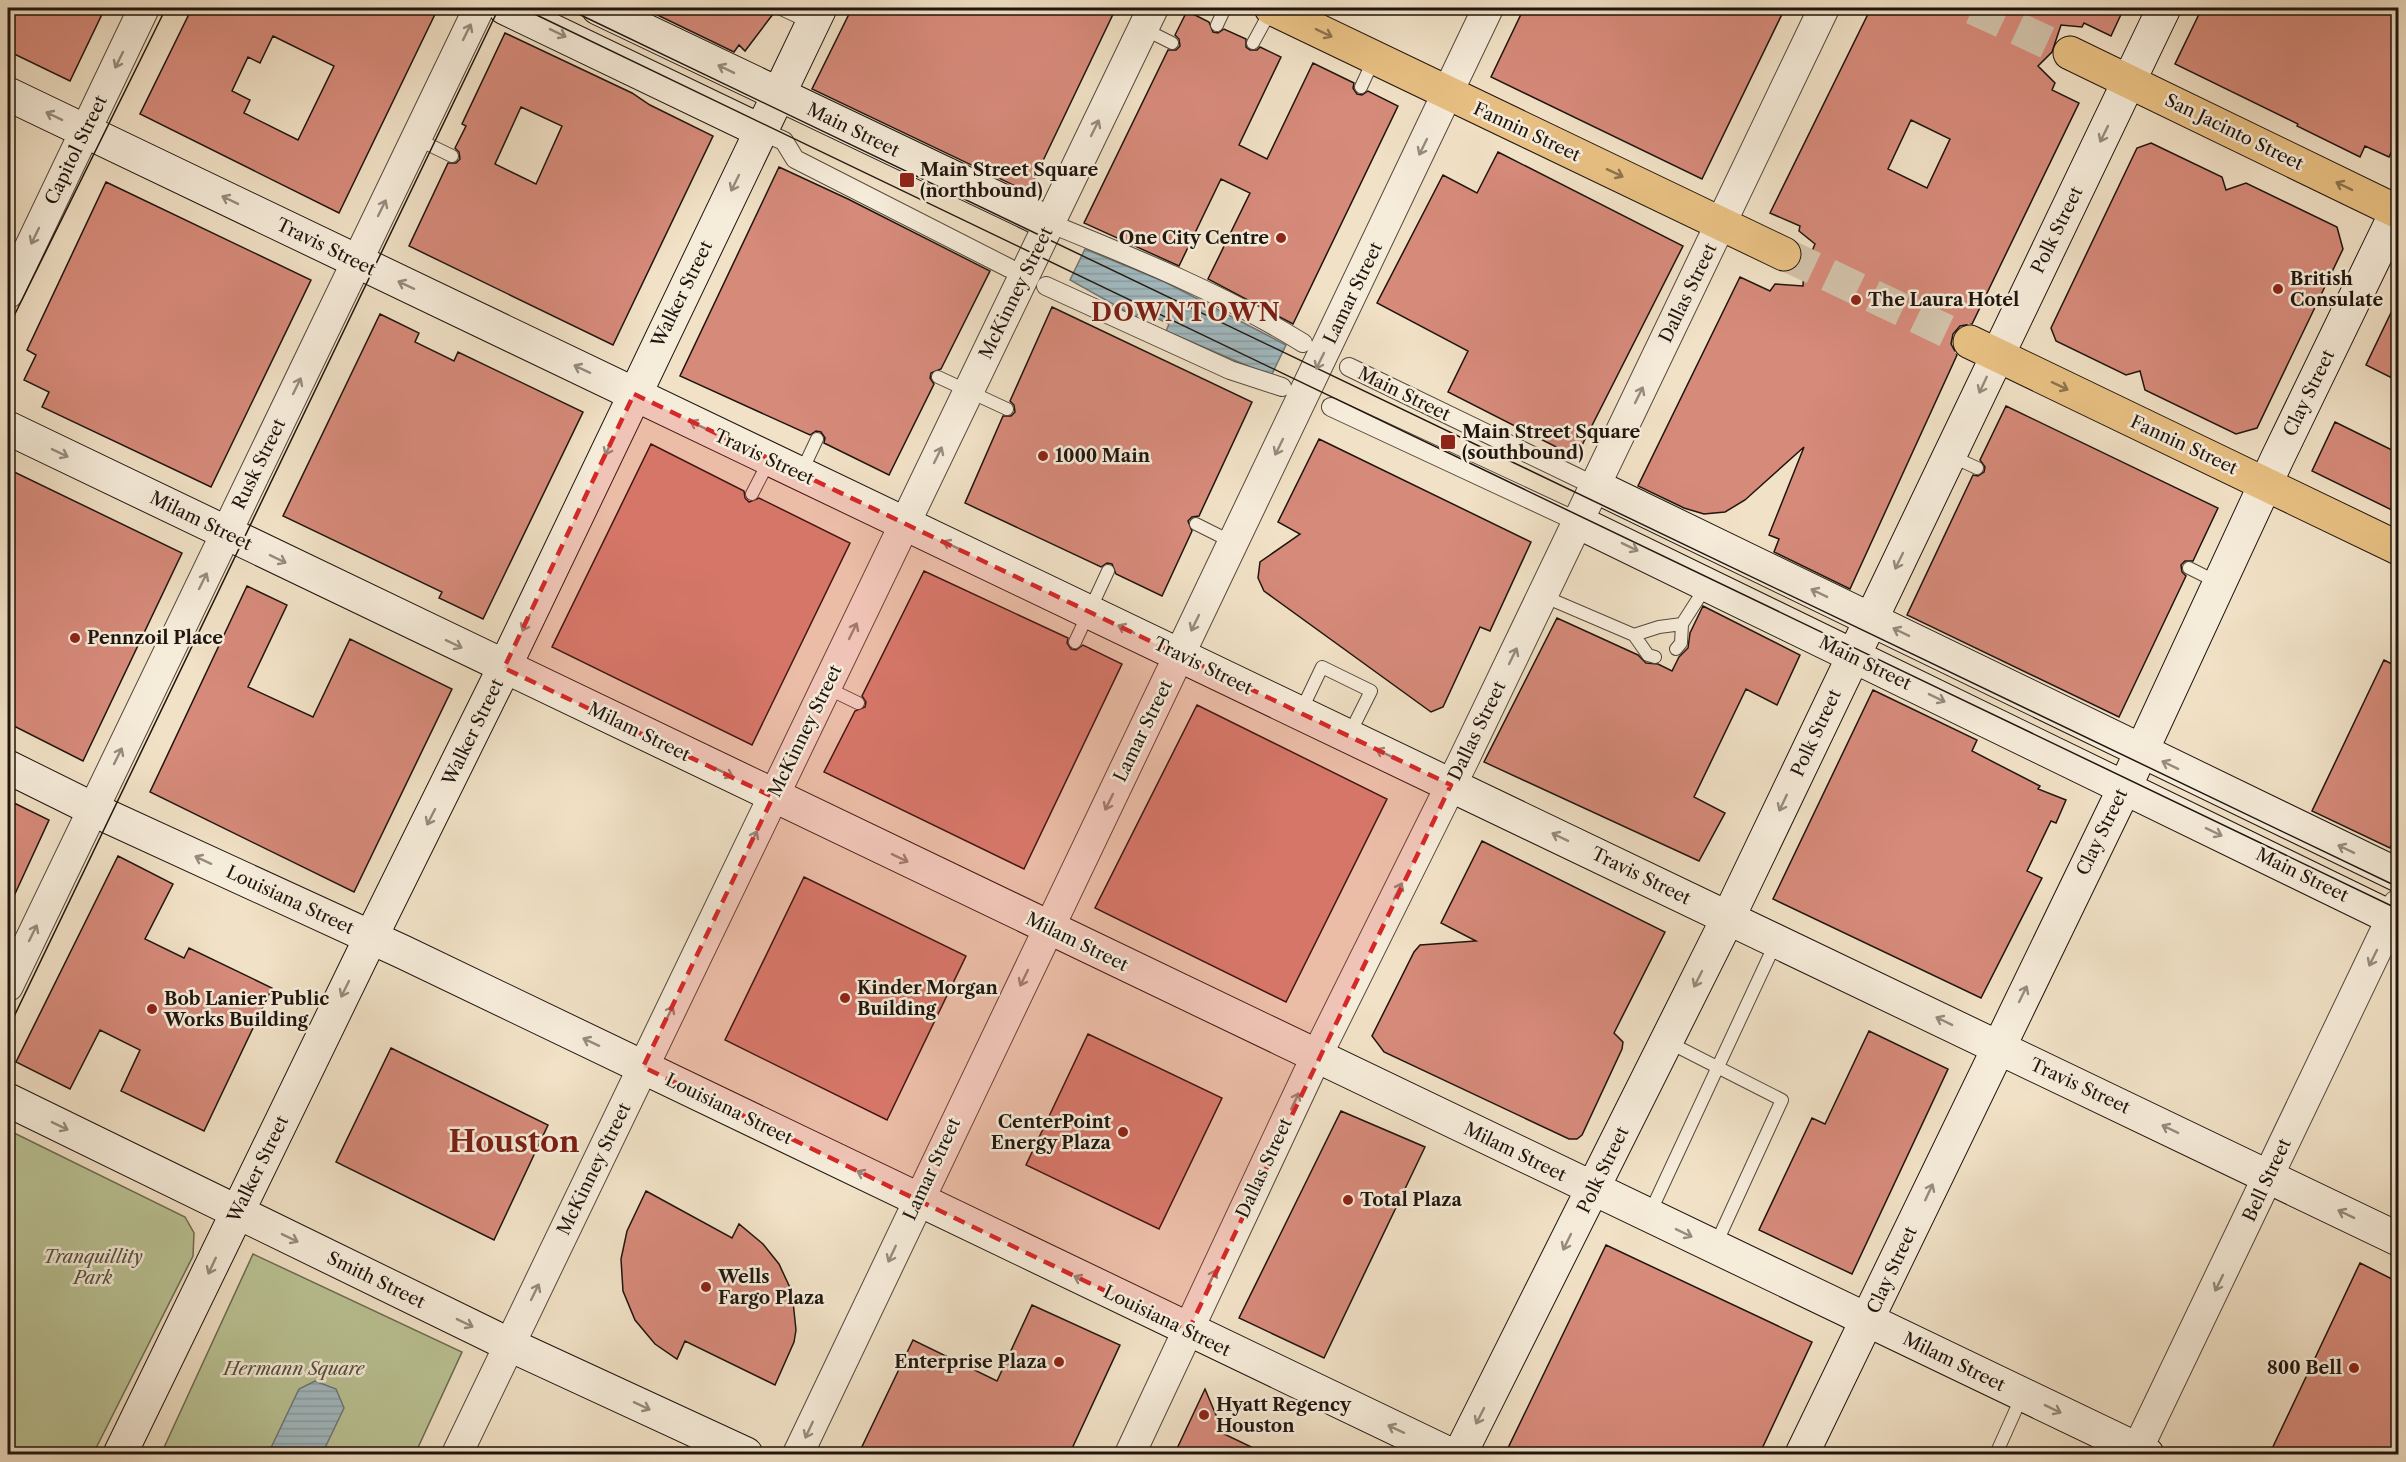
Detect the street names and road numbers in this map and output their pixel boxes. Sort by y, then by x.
street label: San Jacinto Street [2161,89,2307,175]
street label: Capitol Street [40,91,112,208]
street label: Main Street [803,98,903,162]
street label: Fannin Street [1470,98,1585,167]
street label: Polk Street [2027,183,2088,277]
street label: Travis Street [273,213,380,281]
street label: McKinney Street [975,223,1058,363]
street label: Walker Street [646,237,718,352]
street label: Lamar Street [1319,238,1387,348]
street label: Dallas Street [1654,239,1722,346]
street label: Clay Street [2279,346,2340,440]
street label: Main Street [1354,362,1454,426]
street label: Fannin Street [2127,411,2242,480]
street label: Rusk Street [228,415,291,513]
street label: Travis Street [711,424,818,490]
street label: Milam Street [146,487,256,556]
street label: Main Street [1815,631,1915,695]
street label: Travis Street [1150,632,1257,700]
street label: McKinney Street [764,661,847,801]
street label: Walker Street [437,675,509,790]
street label: Lamar Street [1109,676,1177,786]
street label: Dallas Street [1443,677,1511,784]
street label: Polk Street [1786,685,1846,780]
street label: Milam Street [584,698,694,767]
street label: Clay Street [2072,785,2133,879]
street label: Travis Street [1588,842,1695,910]
street label: Main Street [2252,843,2352,907]
street label: Louisiana Street [223,861,358,940]
street label: Milam Street [1022,908,1132,977]
street label: Travis Street [2027,1053,2134,1119]
street label: Louisiana Street [662,1069,797,1150]
street label: McKinney Street [553,1099,636,1239]
street label: Walker Street [222,1112,294,1227]
street label: Lamar Street [899,1114,966,1224]
street label: Dallas Street [1231,1114,1297,1222]
street label: Milam Street [1460,1118,1570,1187]
street label: Polk Street [1573,1123,1634,1217]
street label: Bell Street [2238,1134,2296,1225]
street label: Clay Street [1862,1222,1922,1317]
street label: Smith Street [323,1247,429,1313]
street label: Louisiana Street [1100,1281,1235,1362]
street label: Milam Street [1899,1328,2009,1397]

